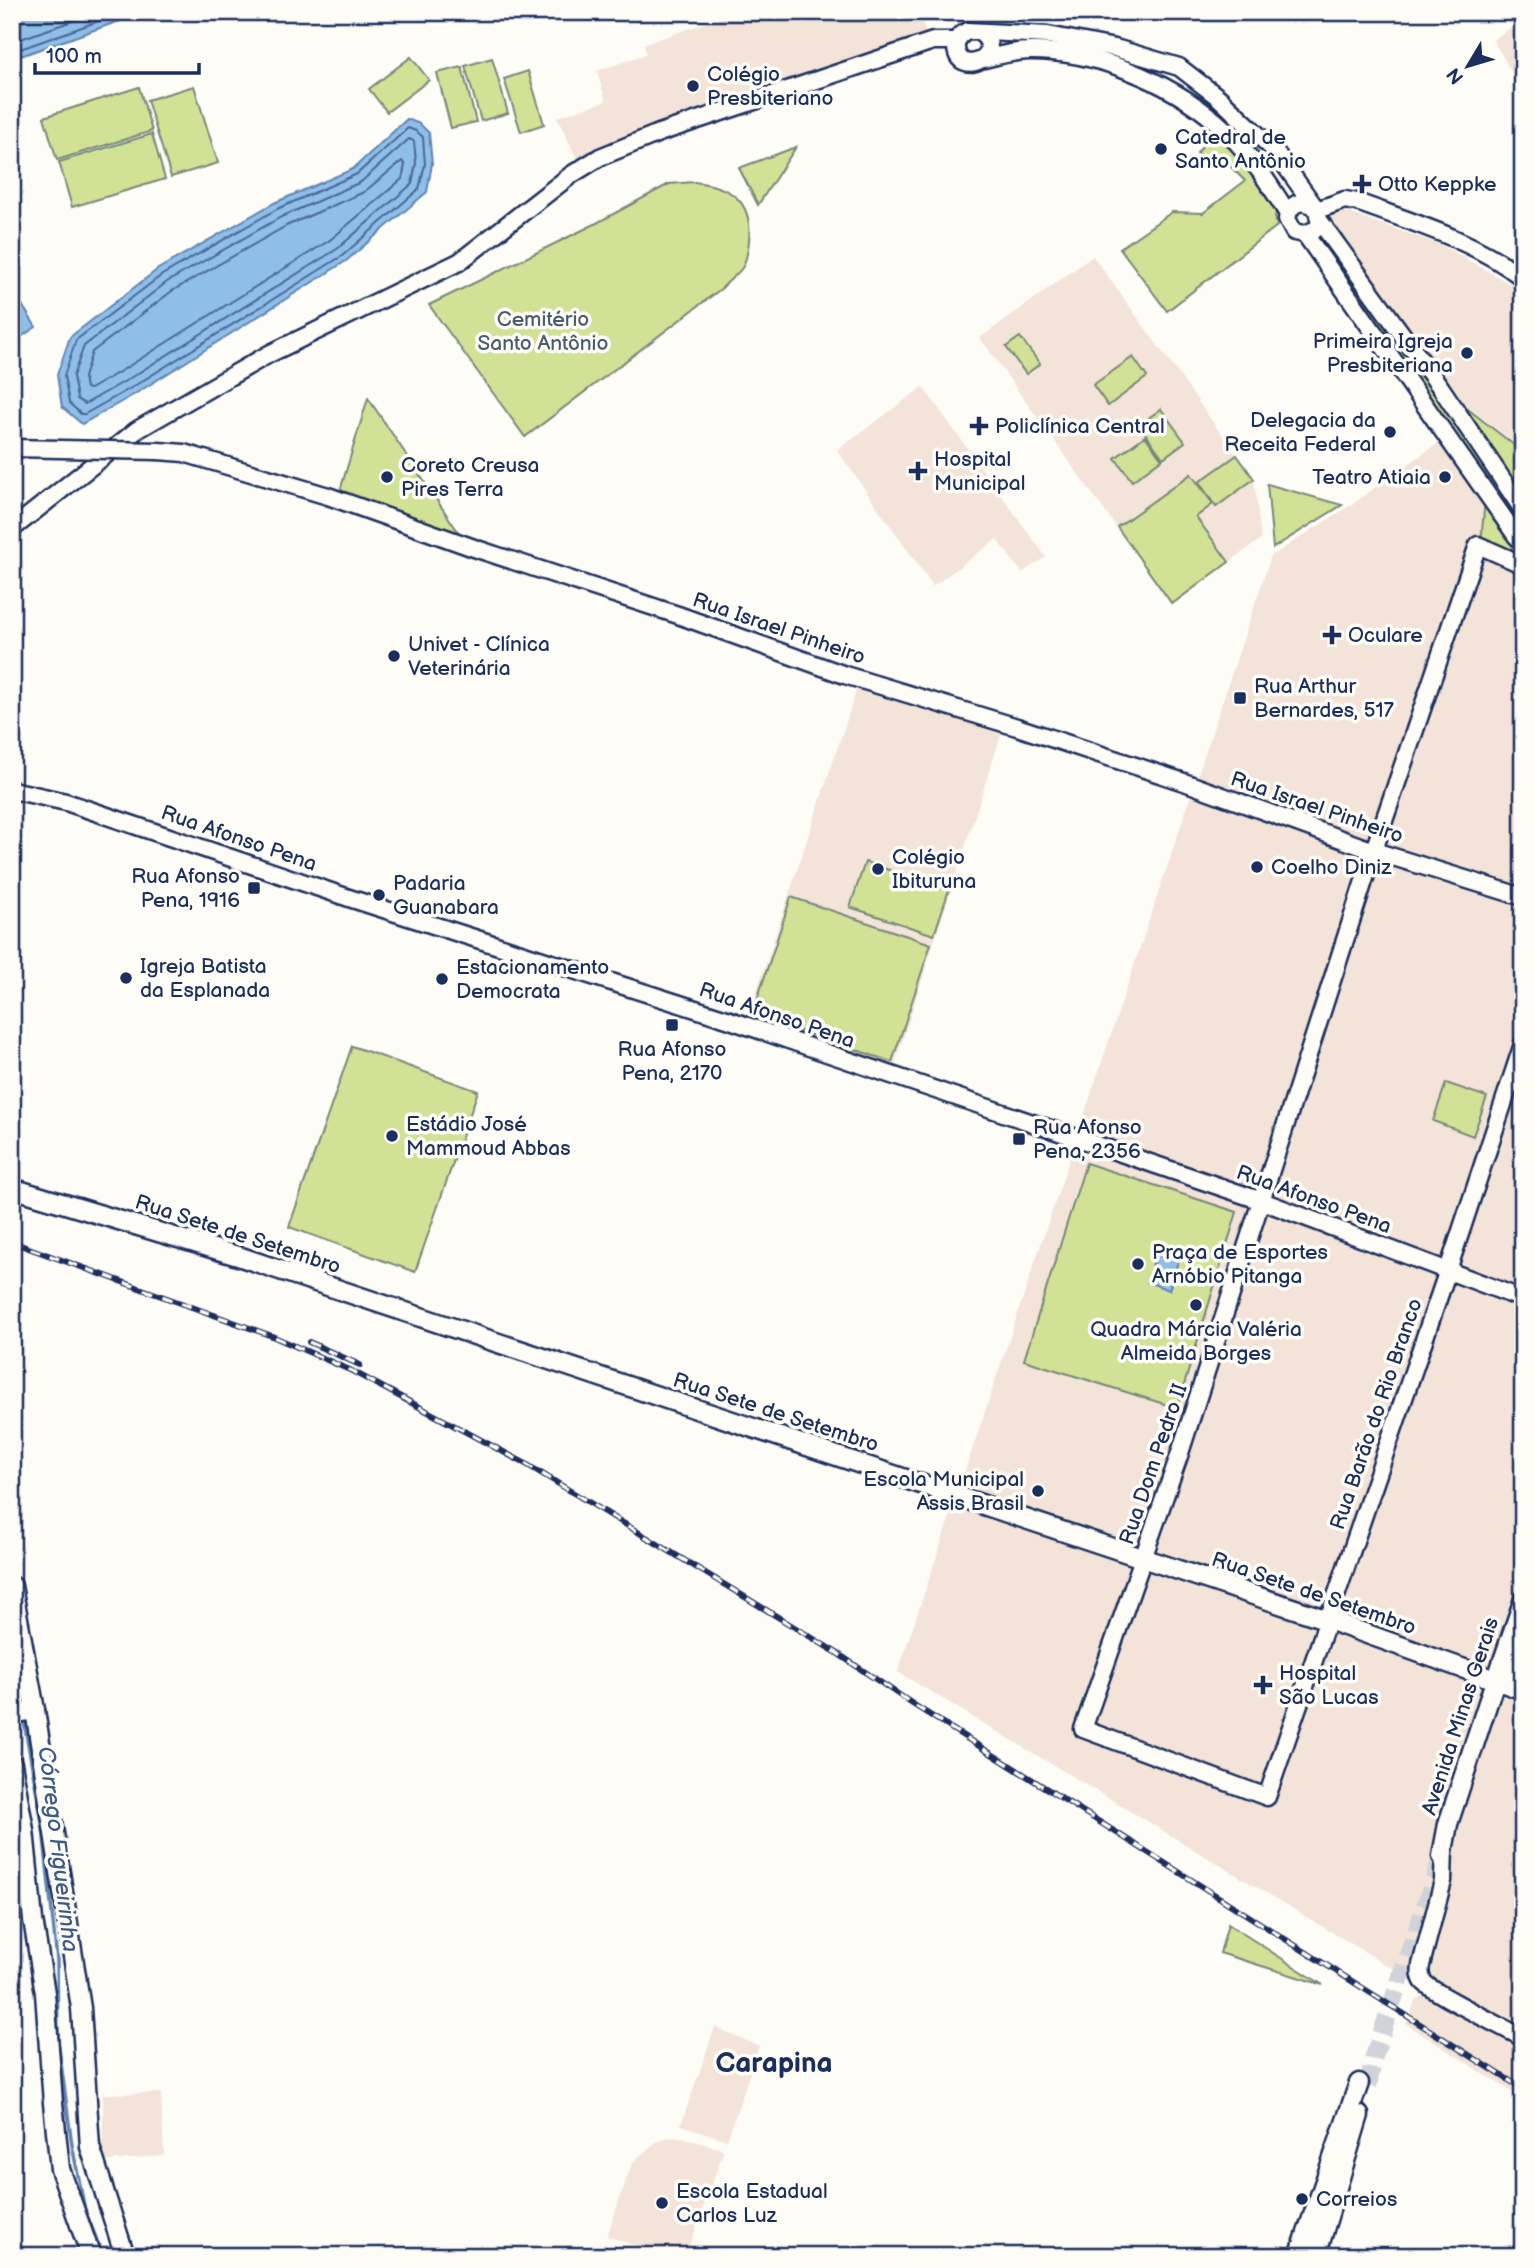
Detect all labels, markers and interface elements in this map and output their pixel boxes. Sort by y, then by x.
scale bar [35,32,200,76]
north arrow [1434,32,1504,102]
text: 100 m [46,44,102,69]
place label: Colégio Presbiteriano [707,62,833,111]
text: N [1442,63,1469,88]
marker: Colégio Presbiteriano [685,78,701,94]
place label: Catedral de Santo Antônio [1175,125,1306,174]
marker: Catedral de Santo Antônio [1153,141,1169,157]
place label: Otto Keppke [1378,172,1496,197]
marker: Otto Keppke [1352,174,1372,194]
park label: Cemitério Santo Antônio [478,307,609,356]
place label: Primeira Igreja Presbiteriana [1313,329,1453,378]
marker: Primeira Igreja Presbiteriana [1459,345,1475,361]
place label: Delegacia da Receita Federal [1224,408,1376,457]
place label: Policlínica Central [995,414,1165,439]
marker: Policlínica Central [969,416,989,436]
marker: Delegacia da Receita Federal [1382,424,1398,440]
place label: Hospital Municipal [934,447,1025,496]
place label: Coreto Creusa Pires Terra [401,453,539,502]
marker: Hospital Municipal [908,461,928,481]
place label: Teatro Atiaia [1312,465,1431,490]
marker: Coreto Creusa Pires Terra [379,469,395,485]
marker: Teatro Atiaia [1437,469,1453,485]
street label: Rua Israel Pinheiro [689,587,869,670]
place label: Oculare [1348,623,1423,648]
marker: Oculare [1322,625,1342,645]
place label: Univet - Clínica Veterinária [408,632,550,681]
marker: Univet - Clínica Veterinária [386,648,402,664]
place label: Rua Arthur Bernardes, 517 [1254,674,1395,723]
marker: Rua Arthur Bernardes, 517 [1232,690,1248,706]
street label: Rua Israel Pinheiro [1227,766,1407,849]
street label: Rua Afonso Pena [158,800,320,877]
place label: Colégio Ibituruna [892,845,976,894]
place label: Coelho Diniz [1271,855,1392,880]
marker: Coelho Diniz [1249,859,1265,875]
marker: Colégio Ibituruna [870,861,886,877]
place label: Rua Afonso Pena, 1916 [131,864,240,913]
place label: Padaria Guanabara [393,871,499,920]
marker: Rua Afonso Pena, 1916 [246,880,262,896]
marker: Padaria Guanabara [371,887,387,903]
place label: Igreja Batista da Esplanada [140,954,270,1003]
place label: Estacionamento Democrata [456,955,609,1004]
marker: Igreja Batista da Esplanada [118,970,134,986]
marker: Estacionamento Democrata [434,971,450,987]
street label: Rua Afonso Pena [696,977,858,1054]
marker: Rua Afonso Pena, 2170 [664,1017,680,1033]
place label: Rua Afonso Pena, 2170 [618,1037,726,1086]
place label: Estádio José Mammoud Abbas [406,1112,571,1161]
place label: Rua Afonso Pena, 2356 [1033,1115,1142,1164]
marker: Estádio José Mammoud Abbas [384,1128,400,1144]
marker: Rua Afonso Pena, 2356 [1011,1131,1027,1147]
street label: Rua Afonso Pena [1233,1160,1395,1239]
street label: Rua Sete de Setembro [132,1189,344,1280]
place label: Praça de Esportes Arnóbio Pitanga [1152,1240,1328,1289]
marker: Praça de Esportes Arnóbio Pitanga [1130,1256,1146,1272]
street label: Rua Barão do Rio Branco [1325,1295,1428,1533]
marker: Quadra Márcia Valéria Almeida Borges [1188,1297,1204,1313]
place label: Quadra Márcia Valéria Almeida Borges [1090,1317,1302,1366]
street label: Rua Sete de Setembro [670,1367,882,1458]
street label: Rua Dom Pedro II [1114,1380,1193,1548]
place label: Escola Municipal Assis Brasil [863,1467,1024,1516]
marker: Escola Municipal Assis Brasil [1030,1483,1046,1499]
street label: Rua Sete de Setembro [1208,1547,1419,1640]
street label: Avenida Minas Gerais [1417,1614,1504,1818]
place label: Hospital São Lucas [1279,1661,1379,1710]
marker: Hospital São Lucas [1253,1675,1273,1695]
water label: Córrego Figueirinha [31,1745,85,1954]
district label: Carapina [715,2047,833,2080]
place label: Escola Estadual Carlos Luz [676,2179,828,2228]
place label: Correios [1316,2187,1397,2212]
marker: Correios [1294,2191,1310,2207]
marker: Escola Estadual Carlos Luz [654,2195,670,2211]

